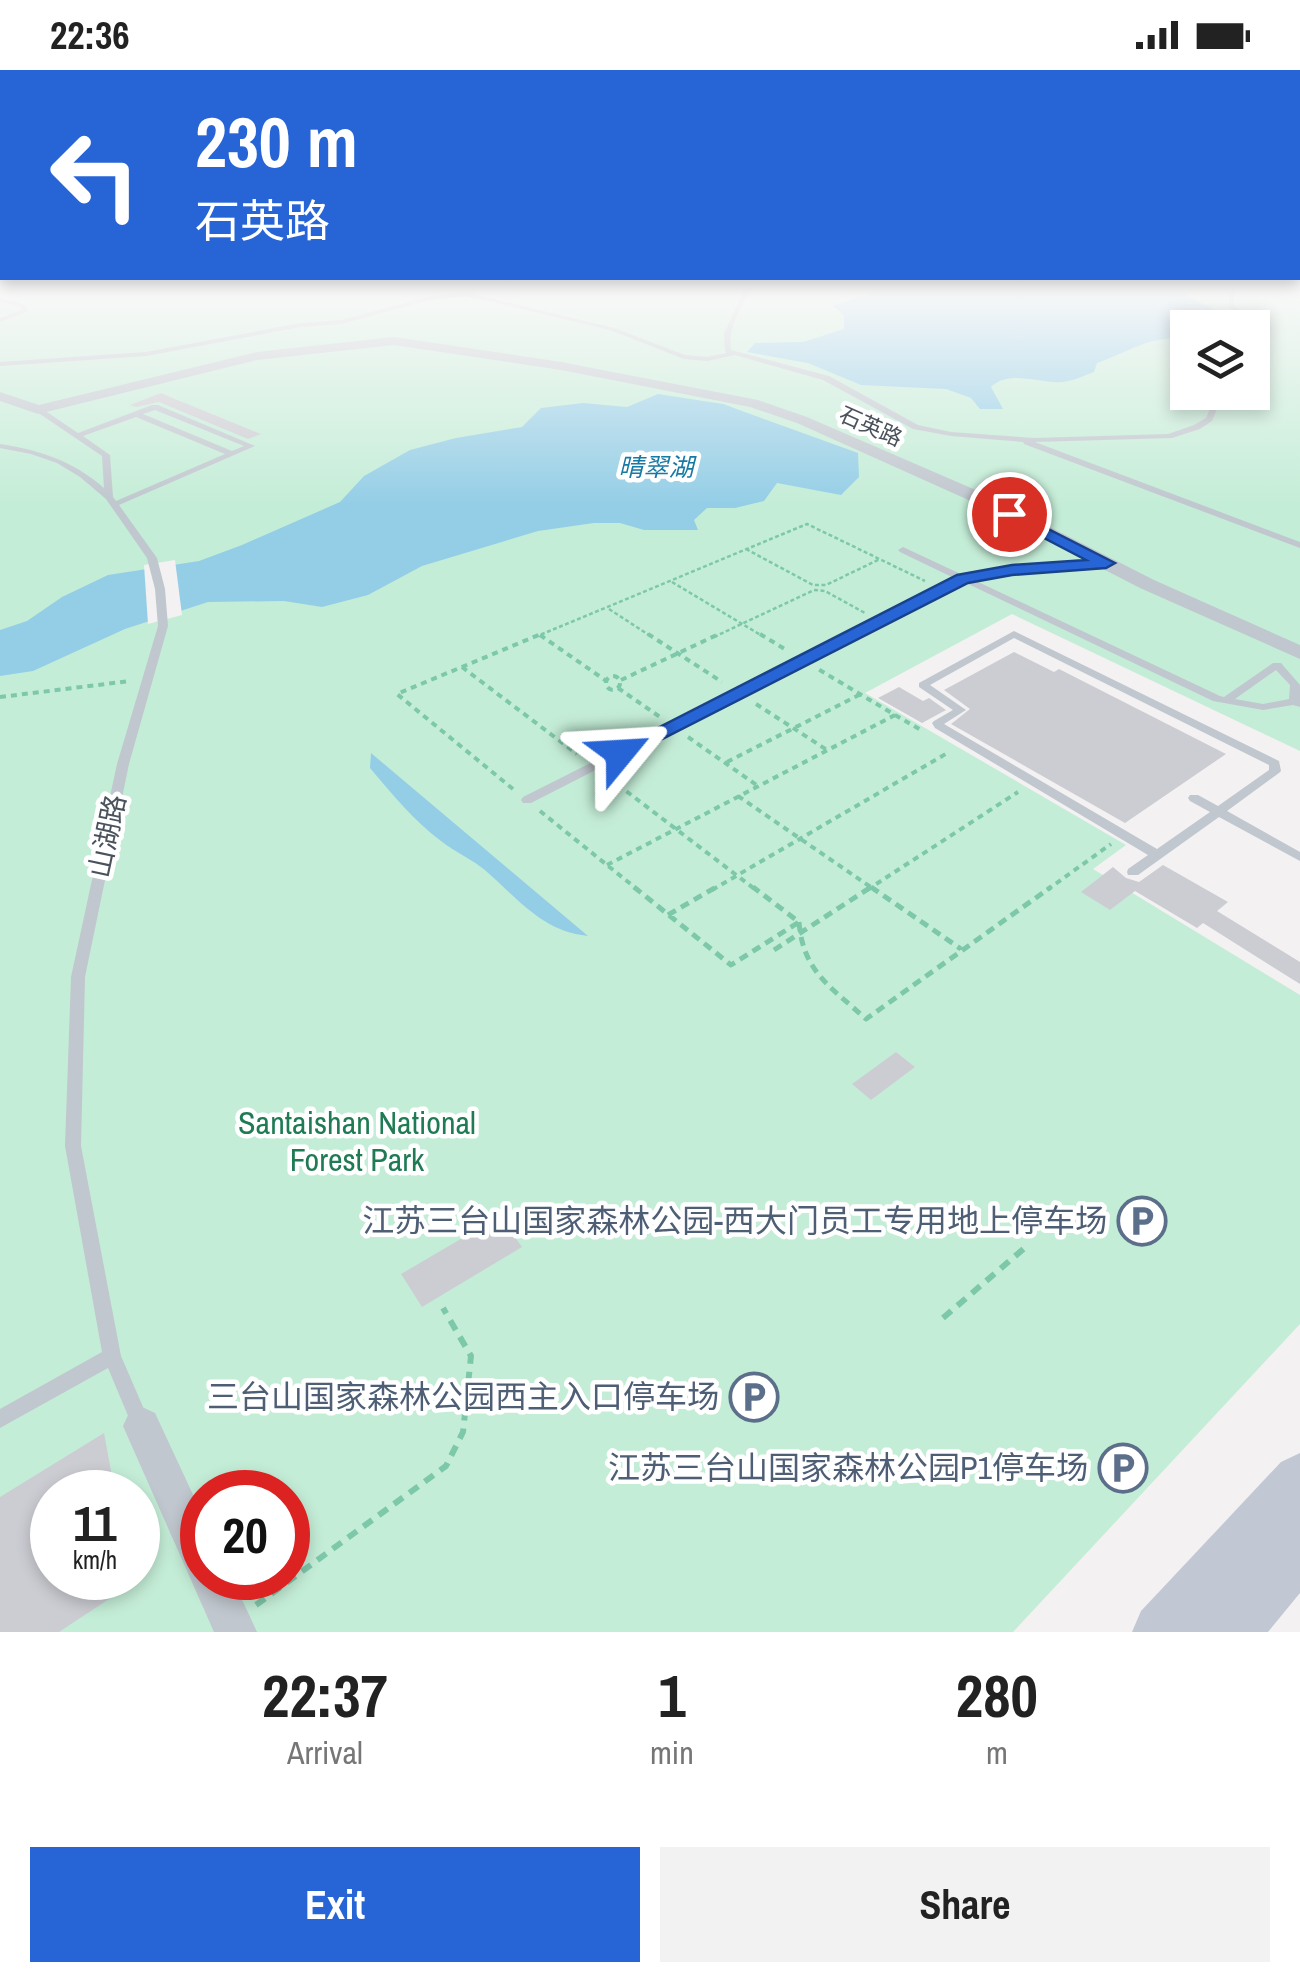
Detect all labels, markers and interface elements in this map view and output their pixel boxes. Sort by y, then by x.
text: 22:36 [50,10,130,61]
text: 230 m [195,95,358,189]
icon: left [30,110,160,240]
text: 石英路 [195,190,330,251]
map controls [1170,310,1270,410]
button: layers [1170,310,1270,410]
street label: 石英路 [835,399,907,453]
water label: 晴翠湖 [618,450,697,484]
pin [967,472,1052,557]
icon: arrive [982,487,1037,542]
position arrow [568,701,672,805]
street label: 山湖路 [80,791,134,881]
park label: Santaishan National Forest Park [238,1101,476,1181]
parking icon: 江苏三台山国家森林公园-西大门员工专用地上停车场 [1116,1195,1168,1247]
place label: 江苏三台山国家森林公园-西大门员工专用地上停车场 [362,1199,1107,1242]
parking icon: 三台山国家森林公园西主入口停车场 [728,1371,780,1423]
place label: 三台山国家森林公园西主入口停车场 [207,1375,719,1418]
parking icon: 江苏三台山国家森林公园P1停车场 [1097,1442,1149,1494]
place label: 江苏三台山国家森林公园P1停车场 [608,1446,1088,1489]
speed limit sign: 20 [180,1470,310,1600]
text: 11 [73,1489,117,1557]
text: km/h [73,1543,117,1577]
text: 22:37 [262,1655,388,1736]
text: 1 [658,1655,686,1736]
text: 280 [956,1655,1038,1736]
text: Arrival [287,1731,363,1774]
text: min [650,1731,694,1774]
text: m [986,1731,1008,1774]
button: Exit [30,1847,640,1962]
button: Share [660,1847,1270,1962]

